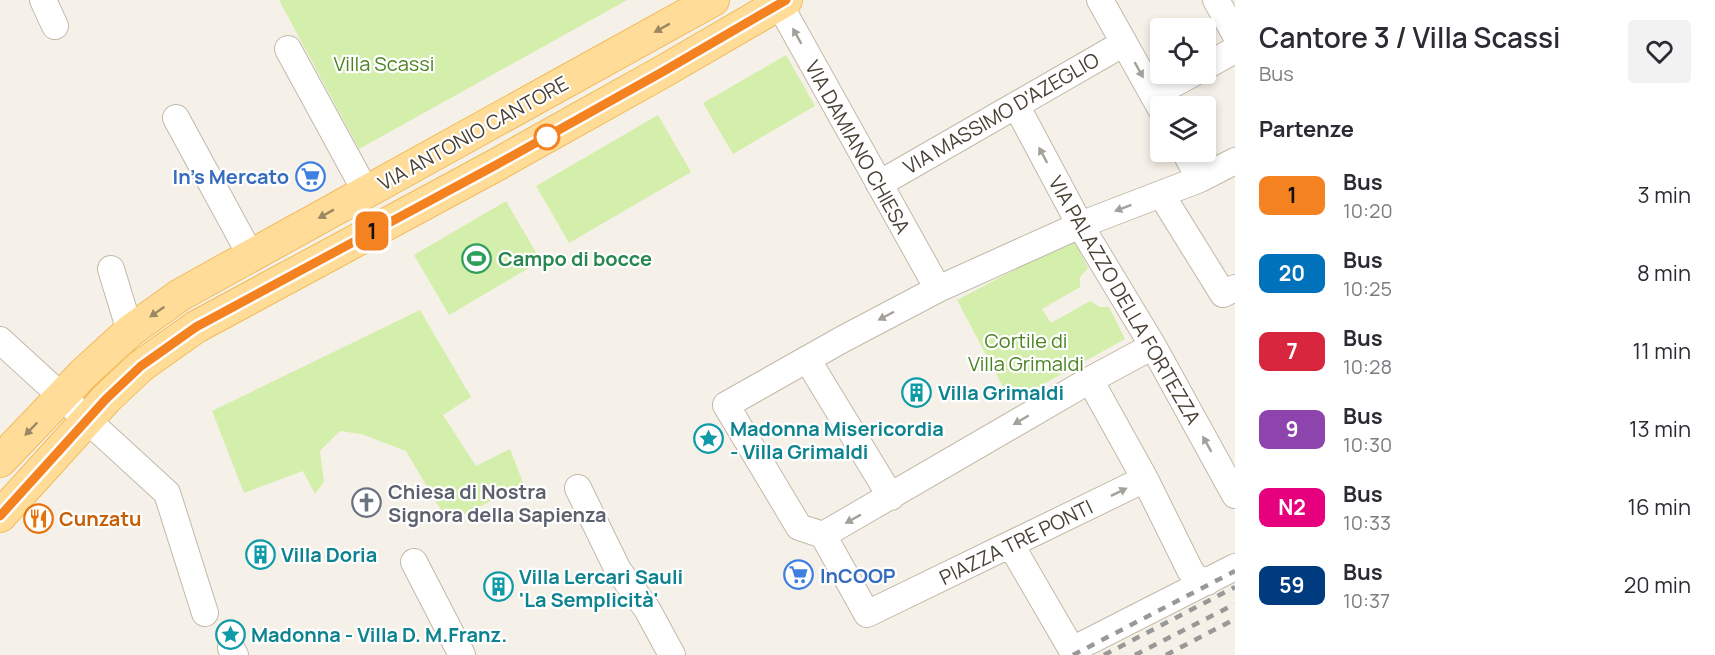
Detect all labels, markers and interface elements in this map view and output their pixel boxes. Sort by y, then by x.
map controls [1150,18,1216,162]
button: locate [1150,18,1216,84]
text: Cantore 3 / Villa Scassi [1259,18,1560,56]
button: heart [1628,20,1691,83]
one-way arrow [653,23,670,33]
one-way arrow [792,28,802,45]
street label: VIA MASSIMO D'AZEGLIO [898,46,1104,180]
park label: Villa Scassi [334,50,434,77]
street label: VIA DAMIANO CHIESA [799,56,917,239]
text: Bus [1259,60,1294,87]
one-way arrow [1134,61,1144,78]
street label: VIA ANTONIO CANTORE [373,69,573,197]
button: layers [1150,96,1216,162]
text: Partenze [1259,114,1354,144]
unlabelled marker [534,124,560,150]
one-way arrow [1038,146,1048,163]
supermarket icon: In's Mercato [294,160,326,192]
place label: In's Mercato [173,163,289,190]
text: Bus [1343,167,1383,197]
street label: VIA PALAZZO DELLA FORTEZZA [1043,171,1208,429]
text: 3 min [1638,180,1691,210]
text: 1 [1287,181,1297,209]
text: 10:20 [1343,197,1393,224]
one-way arrow [1114,204,1132,214]
one-way arrow [318,209,334,220]
line badge: 1 [352,212,392,250]
text: 1 [367,217,377,245]
sports icon: Campo di bocce [461,242,493,274]
place label: Campo di bocce [498,245,652,272]
text: Bus [1343,245,1383,275]
text: 8 min [1637,258,1691,288]
text: 20 [1279,259,1305,287]
text: 10:25 [1343,275,1392,302]
one-way arrow [149,306,165,317]
one-way arrow [878,311,895,321]
text: Bus [1343,323,1383,353]
park label: Cortile di Villa Grimaldi [968,327,1084,377]
text: 11 min [1633,336,1691,366]
text: 7 [1286,337,1298,365]
text: 10:28 [1343,353,1392,380]
building icon: Villa Grimaldi [901,376,933,408]
place label: Villa Grimaldi [938,379,1064,406]
text: Bus [1343,401,1383,431]
text: 13 min [1629,414,1691,444]
place label: Madonna Misericordia - Villa Grimaldi [730,415,944,465]
one-way arrow [1013,415,1029,426]
text: 9 [1285,415,1299,443]
one-way arrow [24,421,38,435]
place icon: Madonna Misericordia - Villa Grimaldi [693,423,725,455]
text: 10:30 [1343,431,1392,458]
one-way arrow [1202,435,1212,452]
place label: Chiesa di Nostra Signora della Sapienza [388,478,607,528]
text: Bus [1343,479,1383,509]
church icon: Chiesa di Nostra Signora della Sapienza [351,487,383,519]
one-way arrow [1111,487,1128,496]
text: 16 min [1628,492,1691,522]
street label: PIAZZA TRE PONTI [935,493,1097,591]
text: N2 [1278,493,1306,521]
restaurant icon: Cunzatu [22,502,54,534]
place label: Cunzatu [59,505,142,532]
text: 10:33 [1343,509,1391,536]
one-way arrow [845,513,861,524]
building icon: Villa Doria [244,538,276,570]
place label: Villa Doria [281,541,377,568]
text: Bus [1343,557,1383,587]
supermarket icon: InCOOP [783,559,815,591]
place label: InCOOP [820,562,896,589]
place label: Villa Lercari Sauli 'La Semplicità' [519,563,683,613]
text: 20 min [1624,570,1691,600]
building icon: Villa Lercari Sauli 'La Semplicità' [482,571,514,603]
text: 59 [1279,571,1305,599]
text: 10:37 [1343,587,1390,614]
place icon: Madonna - Villa D. M.Franz. [214,618,246,650]
place label: Madonna - Villa D. M.Franz. [251,621,507,648]

